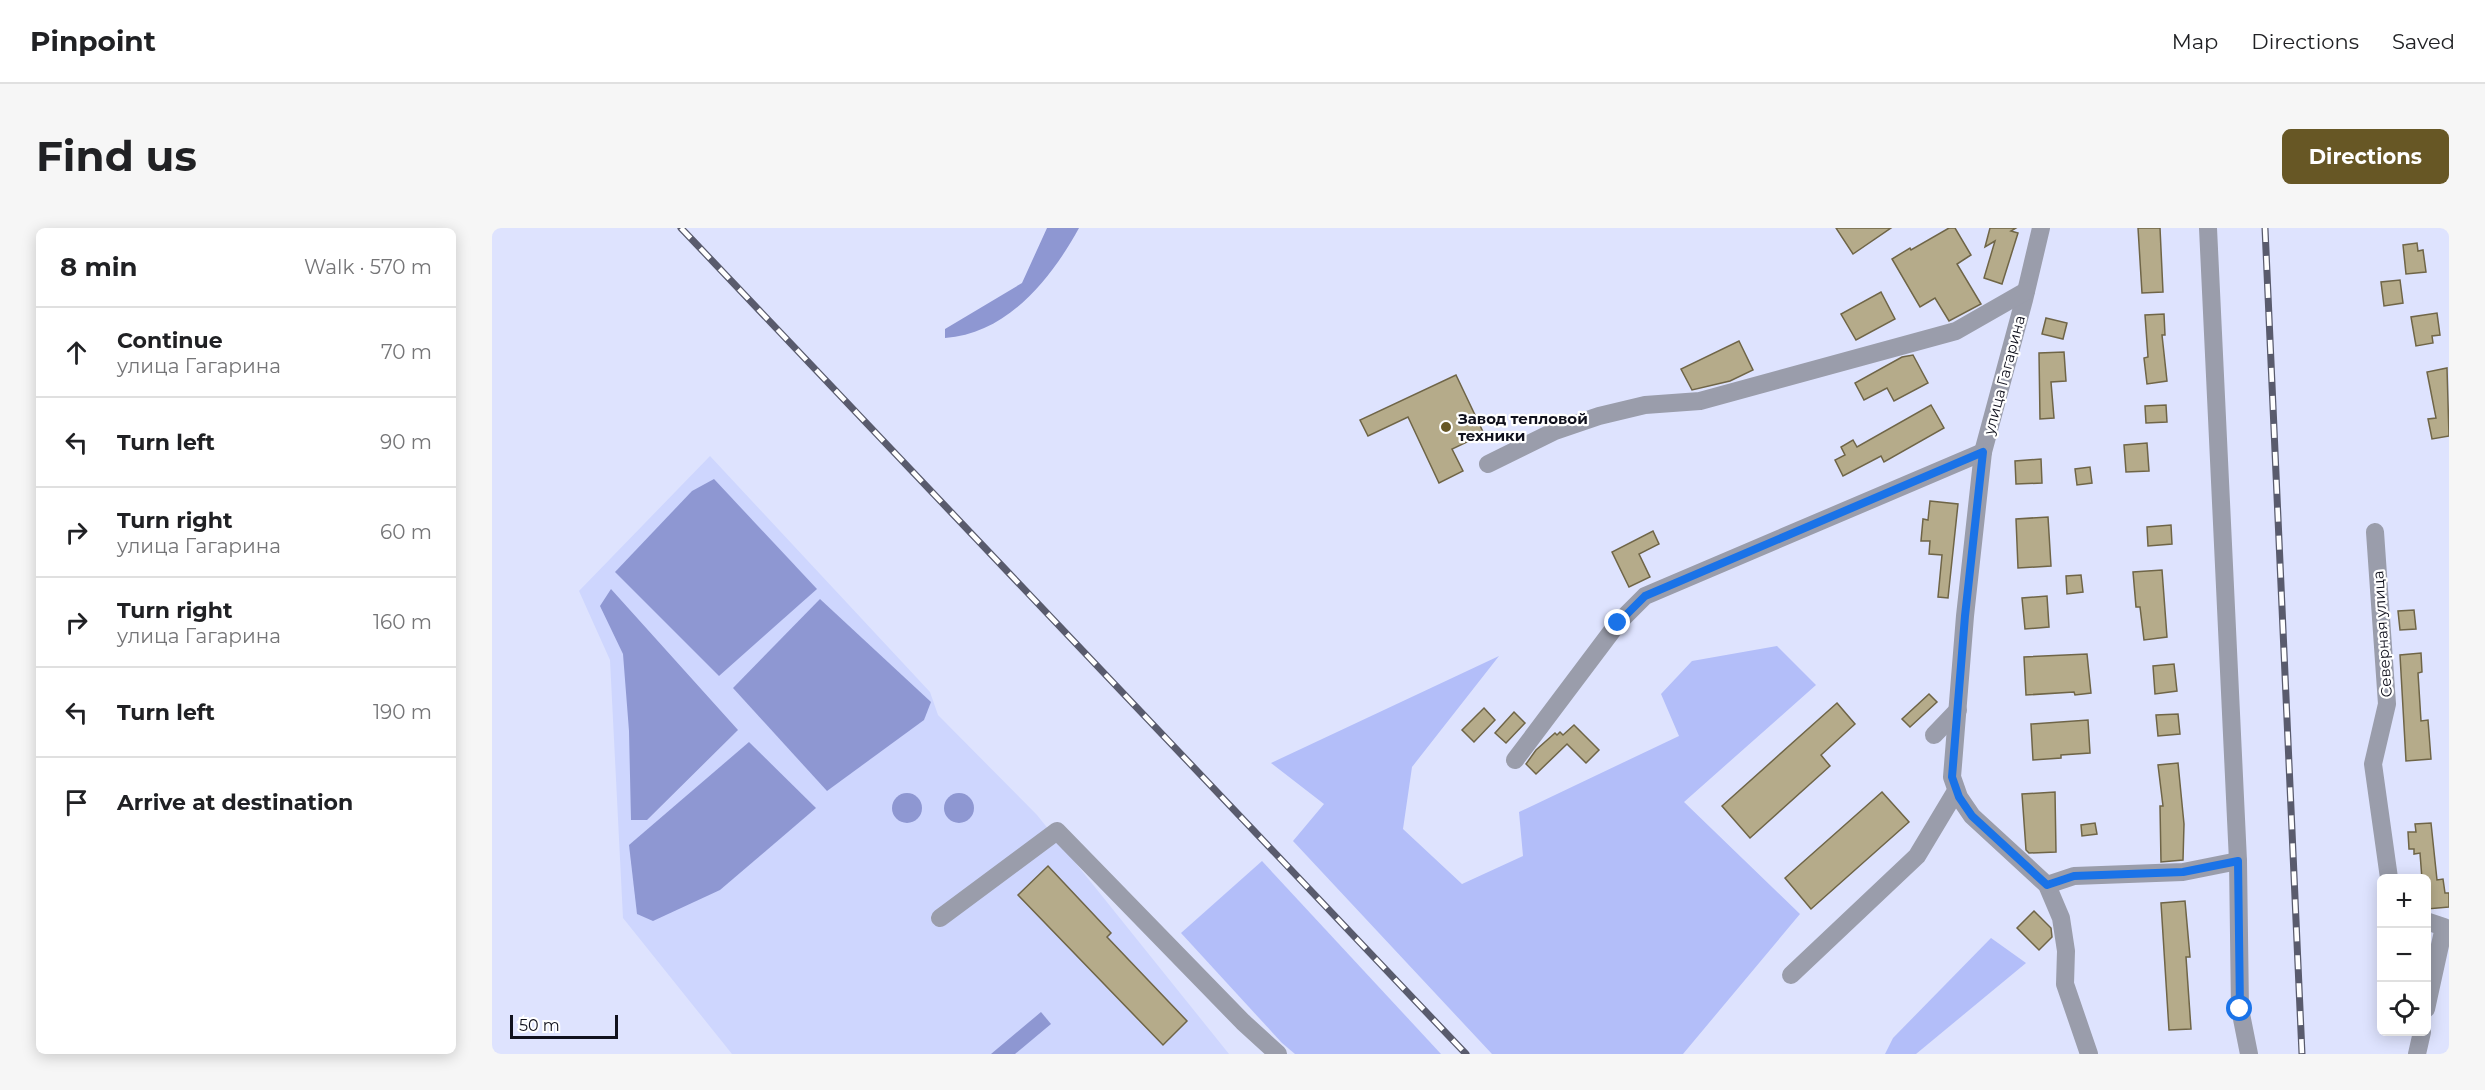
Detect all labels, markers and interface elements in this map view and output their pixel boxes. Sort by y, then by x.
text: Pinpoint [30,24,156,58]
text: Map [2172,29,2218,54]
text: Directions [2251,29,2359,54]
text: Saved [2392,29,2455,54]
button: Directions [2282,129,2449,184]
text: Find us [36,130,197,182]
text: 8 min [60,251,138,283]
text: Walk · 570 m [304,255,432,279]
street label: улица Гагарина [1979,313,2029,438]
text: Continue [117,327,223,354]
icon: ahead [60,336,93,369]
text: 70 m [381,340,432,364]
text: улица Гагарина [117,354,281,378]
place label: Завод тепловой техники [1457,409,1588,445]
marker: Завод тепловой техники [1439,420,1453,434]
icon: left [60,426,93,459]
text: Turn left [117,429,215,456]
text: 90 m [380,430,432,454]
text: Turn right [117,507,232,534]
icon: right [60,516,93,549]
text: 60 m [380,520,432,544]
text: улица Гагарина [117,534,281,558]
street label: Северная улица [2368,570,2396,698]
text: Turn right [117,597,232,624]
icon: right [60,606,93,639]
route end [1604,609,1630,635]
text: 160 m [373,610,432,634]
text: улица Гагарина [117,624,281,648]
icon: left [60,696,93,729]
text: Turn left [117,699,215,726]
text: 190 m [373,700,432,724]
icon: arrive [60,786,93,819]
text: Arrive at destination [117,789,353,816]
map controls [2377,874,2431,1036]
button: + [2377,874,2431,928]
button: − [2377,928,2431,982]
button: locate [2377,982,2431,1036]
route start [2226,995,2252,1021]
scale bar [510,1012,618,1040]
text: 50 m [519,1016,560,1035]

